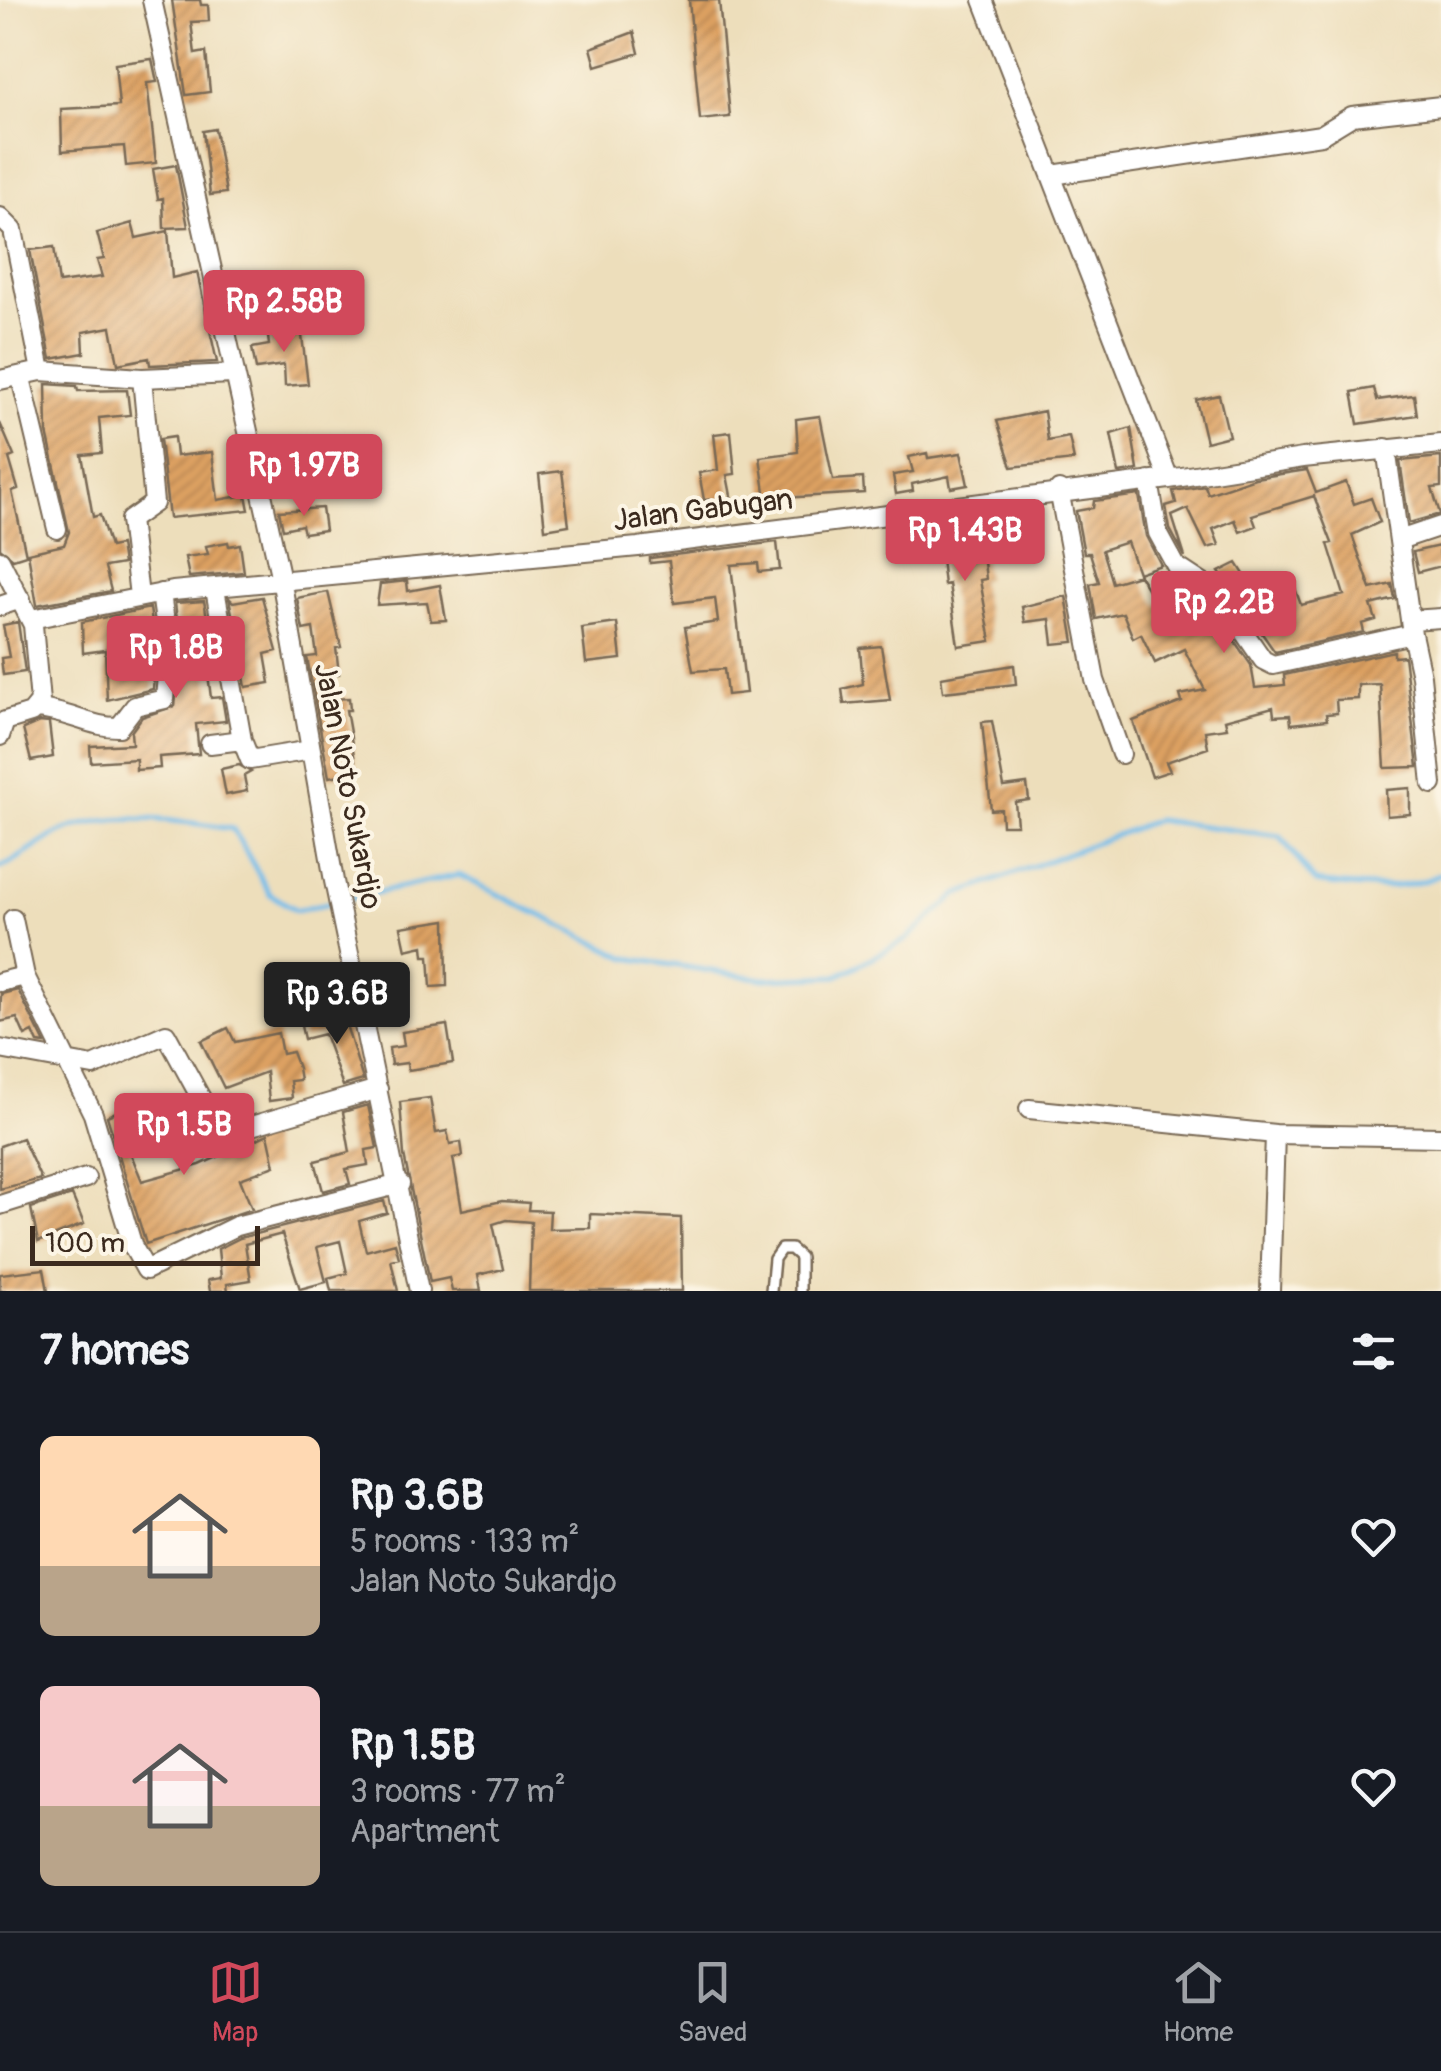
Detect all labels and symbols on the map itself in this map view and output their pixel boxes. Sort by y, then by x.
pin: Rp 2.58B [181,270,387,355]
pin: Rp 1.97B [201,434,407,519]
street label: Jalan Gabugan [611,481,795,539]
pin: Rp 1.43B [862,499,1068,584]
pin: Rp 2.2B [1132,571,1316,656]
pin: Rp 1.8B [84,616,268,701]
street label: Jalan Noto Sukardjo [306,660,390,912]
pin: Rp 3.6B [245,962,429,1047]
pin: Rp 1.5B [92,1093,276,1178]
scale bar [30,1221,260,1266]

